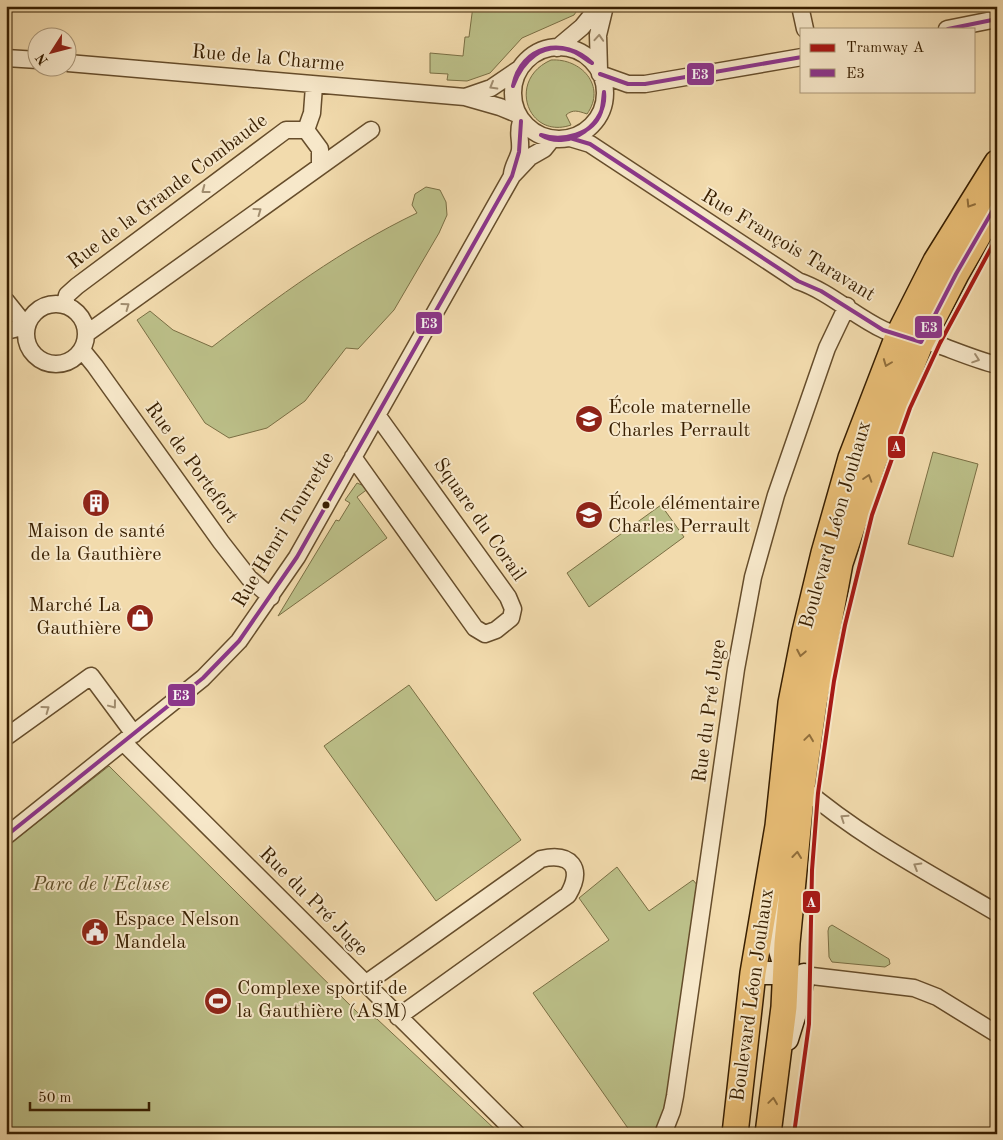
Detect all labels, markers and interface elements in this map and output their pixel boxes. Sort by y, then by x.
north arrow [28,28,78,78]
legend [800,28,976,92]
one-way arrow [593,34,604,42]
text: Tramway A [846,41,925,56]
street label: Rue de la Charme [191,42,345,76]
text: N [33,50,51,67]
line badge: E3 [686,62,715,86]
text: E3 [846,67,865,82]
text: E3 [691,68,709,82]
one-way arrow [490,79,499,89]
street label: Rue de la Grande Combaude [65,111,271,273]
one-way arrow [202,185,211,193]
street label: Rue François Taravant [698,186,878,306]
one-way arrow [967,199,977,208]
one-way arrow [252,208,262,217]
one-way arrow [120,303,130,312]
line badge: E3 [415,311,443,335]
line badge: E3 [914,315,943,339]
text: E3 [420,317,438,331]
text: E3 [920,321,938,335]
one-way arrow [971,353,979,363]
one-way arrow [883,358,893,367]
place label: École maternelle Charles Perrault [608,395,751,441]
street label: Rue de Portefort [141,399,241,527]
school or university icon: École maternelle Charles Perrault [574,404,604,434]
street label: Boulevard Léon Jouhaux [797,419,875,631]
line badge: A [887,435,906,459]
text: A [891,440,902,454]
street label: Rue Henri Tourrette [230,449,338,611]
street label: Square du Corail [429,455,529,585]
one-way arrow [862,474,872,483]
building icon: Maison de santé de la Gauthière [81,488,111,518]
place label: École élémentaire Charles Perrault [608,491,760,537]
unlabelled marker [321,500,331,510]
school or university icon: École élémentaire Charles Perrault [574,500,604,530]
place label: Maison de santé de la Gauthière [27,522,165,565]
place label: Marché La Gauthière [28,596,121,639]
shop icon: Marché La Gauthière [125,603,155,633]
street label: Rue du Pré Juge [690,638,730,784]
one-way arrow [796,648,806,657]
line badge: E3 [167,683,196,707]
text: E3 [172,689,190,703]
one-way arrow [107,699,116,709]
one-way arrow [40,706,50,715]
one-way arrow [803,734,813,743]
one-way arrow [840,815,850,824]
street label: Rue du Pré Juge [255,844,371,960]
one-way arrow [791,850,802,858]
one-way arrow [914,862,923,872]
park label: Parc de l'Ecluse [32,875,169,895]
street label: Boulevard Léon Jouhaux [728,887,778,1103]
line badge: A [802,890,821,914]
text: A [806,896,817,910]
place label: Espace Nelson Mandela [114,910,240,953]
public building icon: Espace Nelson Mandela [80,917,110,947]
place label: Complexe sportif de la Gauthière (ASM) [237,979,408,1022]
sports icon: Complexe sportif de la Gauthière (ASM) [203,986,233,1016]
scale bar [30,1080,149,1112]
text: 50 m [38,1091,72,1106]
one-way arrow [767,1097,777,1105]

